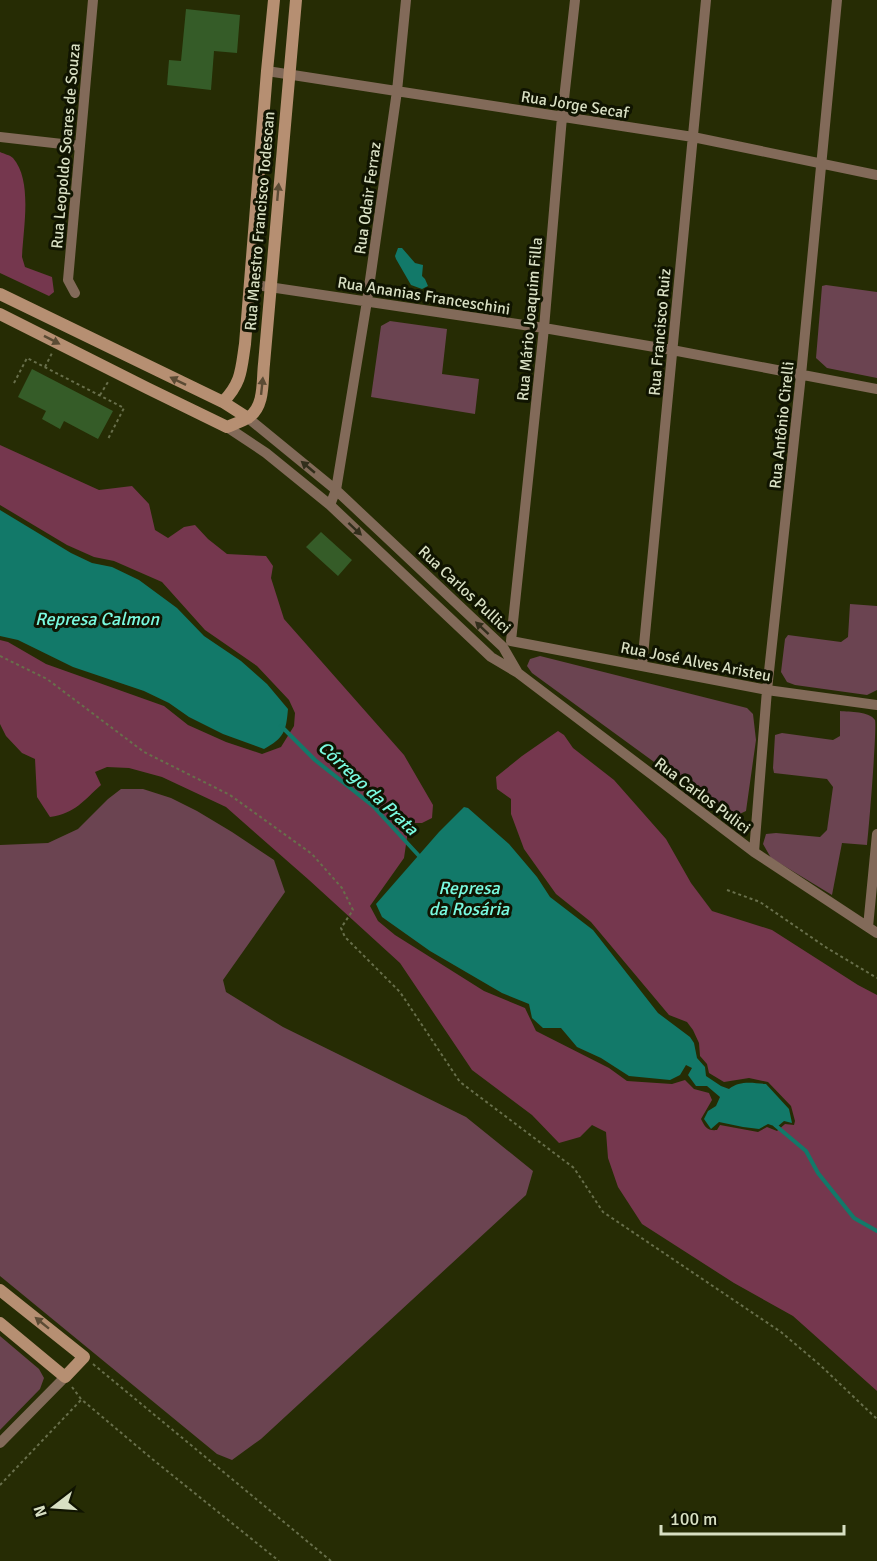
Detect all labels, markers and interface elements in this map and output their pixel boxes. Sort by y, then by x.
street label: Rua Leopoldo Soares de Souza [47,42,85,250]
street label: Rua Jorge Secaf [520,87,631,123]
street label: Rua Maestro Francisco Todescan [240,110,280,332]
street label: Rua Odair Ferraz [350,141,386,256]
one-way arrow [273,183,283,202]
street label: Rua Mário Joaquim Filla [513,236,547,402]
street label: Rua Francisco Ruiz [644,267,676,397]
street label: Rua Ananias Franceschini [336,272,512,320]
one-way arrow [44,335,61,345]
street label: Rua Antônio Cirelli [765,360,799,490]
one-way arrow [169,376,187,386]
one-way arrow [257,377,266,396]
one-way arrow [300,461,316,474]
one-way arrow [347,521,361,535]
street label: Rua Carlos Pullici [414,542,515,638]
water label: Represa Calmon [35,608,160,630]
one-way arrow [476,621,490,635]
street label: Rua José Alves Aristeu [619,638,773,686]
water label: Córrego da Prata [314,736,423,840]
street label: Rua Carlos Pulici [650,753,754,838]
water label: Represa da Rosária [429,877,510,920]
one-way arrow [34,1317,50,1330]
north arrow [24,1477,84,1537]
scale bar [661,1498,844,1536]
text: N [29,1503,52,1519]
text: 100 m [670,1508,717,1530]

